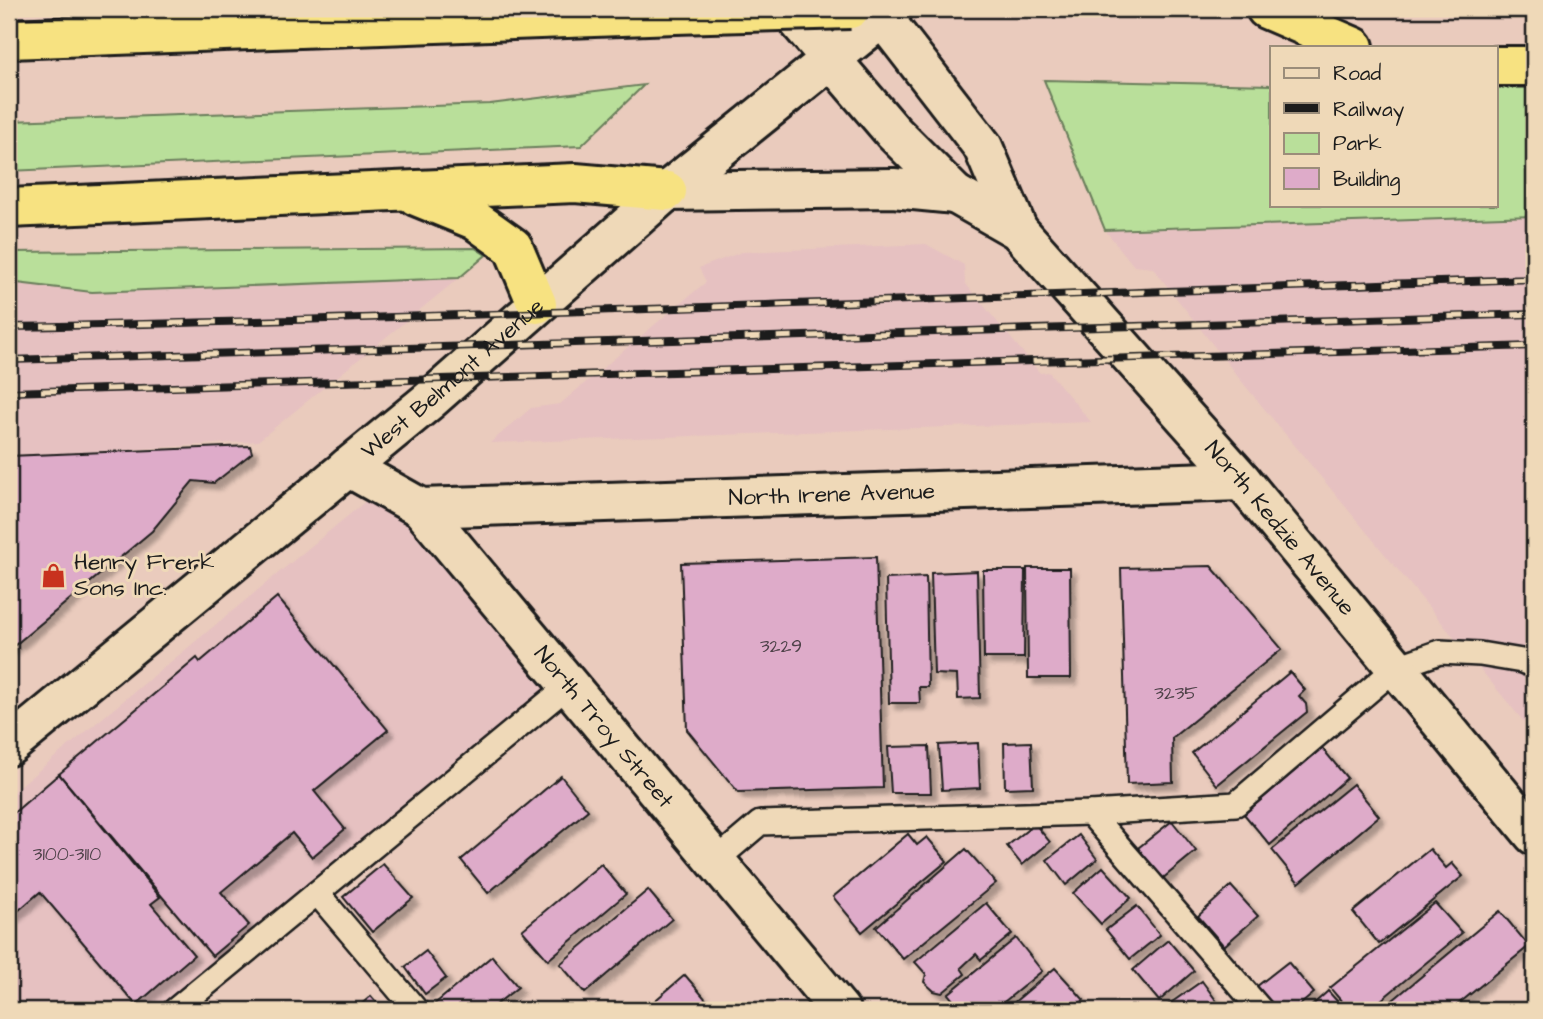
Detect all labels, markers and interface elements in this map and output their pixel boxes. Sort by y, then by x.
legend [1270,46,1498,206]
text: Road [1333,59,1381,88]
text: Railway [1333,95,1405,126]
text: Park [1333,129,1382,158]
text: Building [1333,165,1401,196]
street label: West Belmont Avenue [354,291,551,466]
street label: North Kedzie Avenue [1197,434,1363,623]
street label: North Irene Avenue [728,475,936,514]
place label: Henry Frerk Sons Inc. [74,546,214,604]
shop icon: Henry Frerk Sons Inc. [40,561,68,589]
house number: 3229 [760,633,802,660]
street label: North Troy Street [527,639,682,816]
house number: 3235 [1154,680,1198,707]
house number: 3100-3110 [33,841,101,868]

